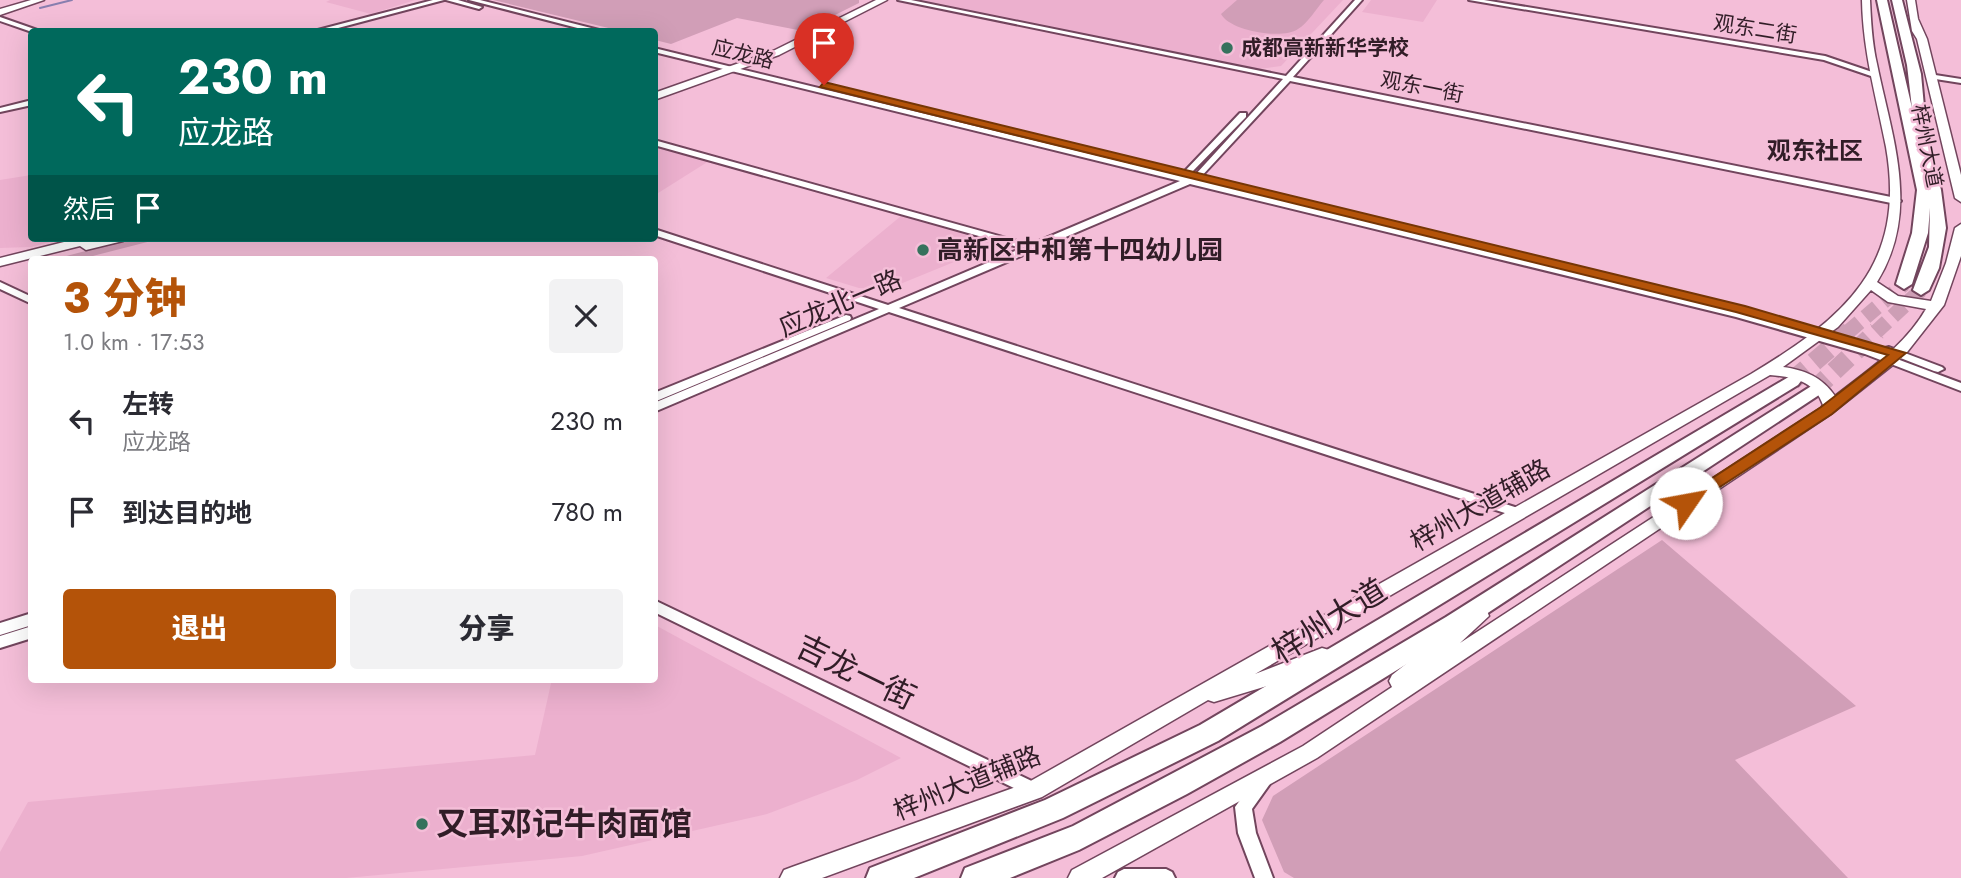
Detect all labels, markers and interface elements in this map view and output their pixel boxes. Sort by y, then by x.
street label: 观东二街 [1711,8,1799,50]
pin [794,13,854,85]
icon: arrive [805,24,843,62]
street label: 应龙路 [709,32,777,76]
place label: 成都高新新华学校 [1241,33,1409,63]
marker: 成都高新新华学校 [1219,40,1235,56]
text: 230 m [178,42,328,112]
icon: left [63,56,154,147]
street label: 观东一街 [1378,64,1466,110]
street label: 梓州大道 [1904,102,1950,190]
text: 应龙路 [178,110,274,156]
district label: 观东社区 [1767,133,1863,168]
icon: arrive [129,189,167,227]
text: 然后 [63,190,115,228]
place label: 高新区中和第十四幼儿园 [937,231,1223,269]
marker: 高新区中和第十四幼儿园 [915,242,931,258]
street label: 应龙北一路 [773,260,907,346]
text: 3 分钟 [63,268,187,329]
button: close [549,279,623,353]
text: 1.0 km · 17:53 [63,325,205,359]
text: 左转 [122,385,174,423]
icon: left [63,402,101,440]
text: 230 m [550,402,623,440]
text: 应龙路 [122,425,191,459]
street label: 梓州大道辅路 [1403,450,1557,560]
position arrow [1649,466,1723,540]
icon: arrive [63,493,101,531]
text: 780 m [551,493,623,531]
text: 到达目的地 [122,494,252,532]
street label: 梓州大道 [1263,568,1395,674]
button: 退出 [63,589,336,669]
button: 分享 [350,589,623,669]
street label: 吉龙一街 [788,623,924,721]
street label: 梓州大道辅路 [888,736,1046,830]
place label: 又耳邓记牛肉面馆 [436,801,692,847]
marker: 又耳邓记牛肉面馆 [414,816,430,832]

